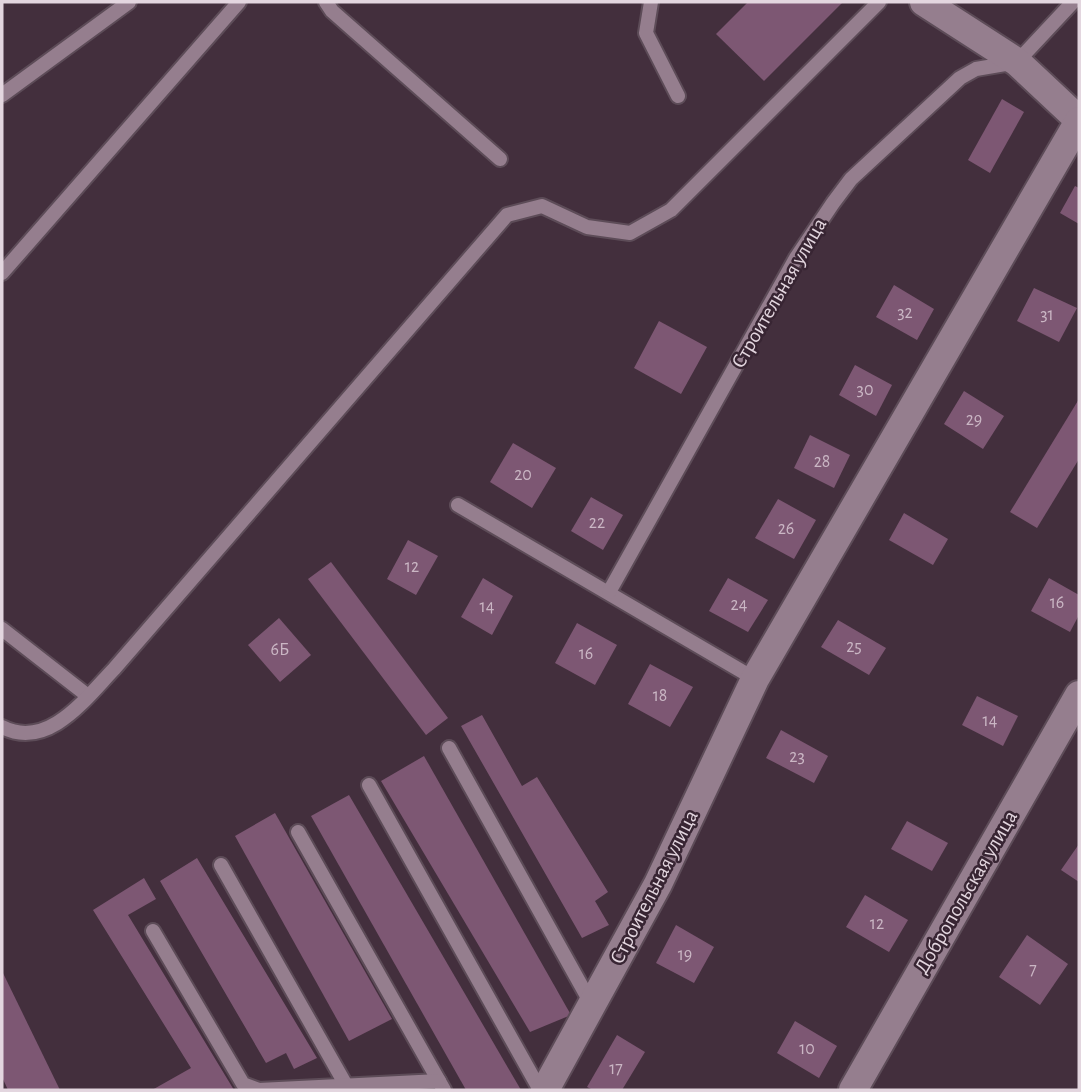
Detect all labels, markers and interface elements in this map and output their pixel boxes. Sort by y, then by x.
street label: Строительная улица [728,214,831,372]
house number: 32 [897,304,913,322]
house number: 31 [1040,306,1054,324]
house number: 30 [857,381,873,399]
house number: 29 [966,411,982,429]
house number: 28 [814,453,830,471]
house number: 20 [514,466,532,484]
house number: 22 [589,514,605,532]
house number: 26 [778,520,794,538]
house number: 12 [405,558,419,576]
house number: 16 [1050,594,1064,612]
house number: 24 [731,596,748,614]
house number: 14 [480,598,495,616]
house number: 25 [846,638,862,656]
house number: 6Б [271,641,289,659]
house number: 16 [579,645,593,663]
house number: 18 [653,687,667,705]
house number: 14 [983,712,998,730]
house number: 23 [789,748,805,766]
street label: Строительная улица [606,806,702,967]
street label: Добропольская улица [911,807,1021,977]
house number: 12 [870,915,884,933]
house number: 19 [678,946,692,964]
house number: 7 [1029,961,1037,979]
house number: 10 [799,1040,815,1058]
house number: 17 [609,1060,623,1078]

